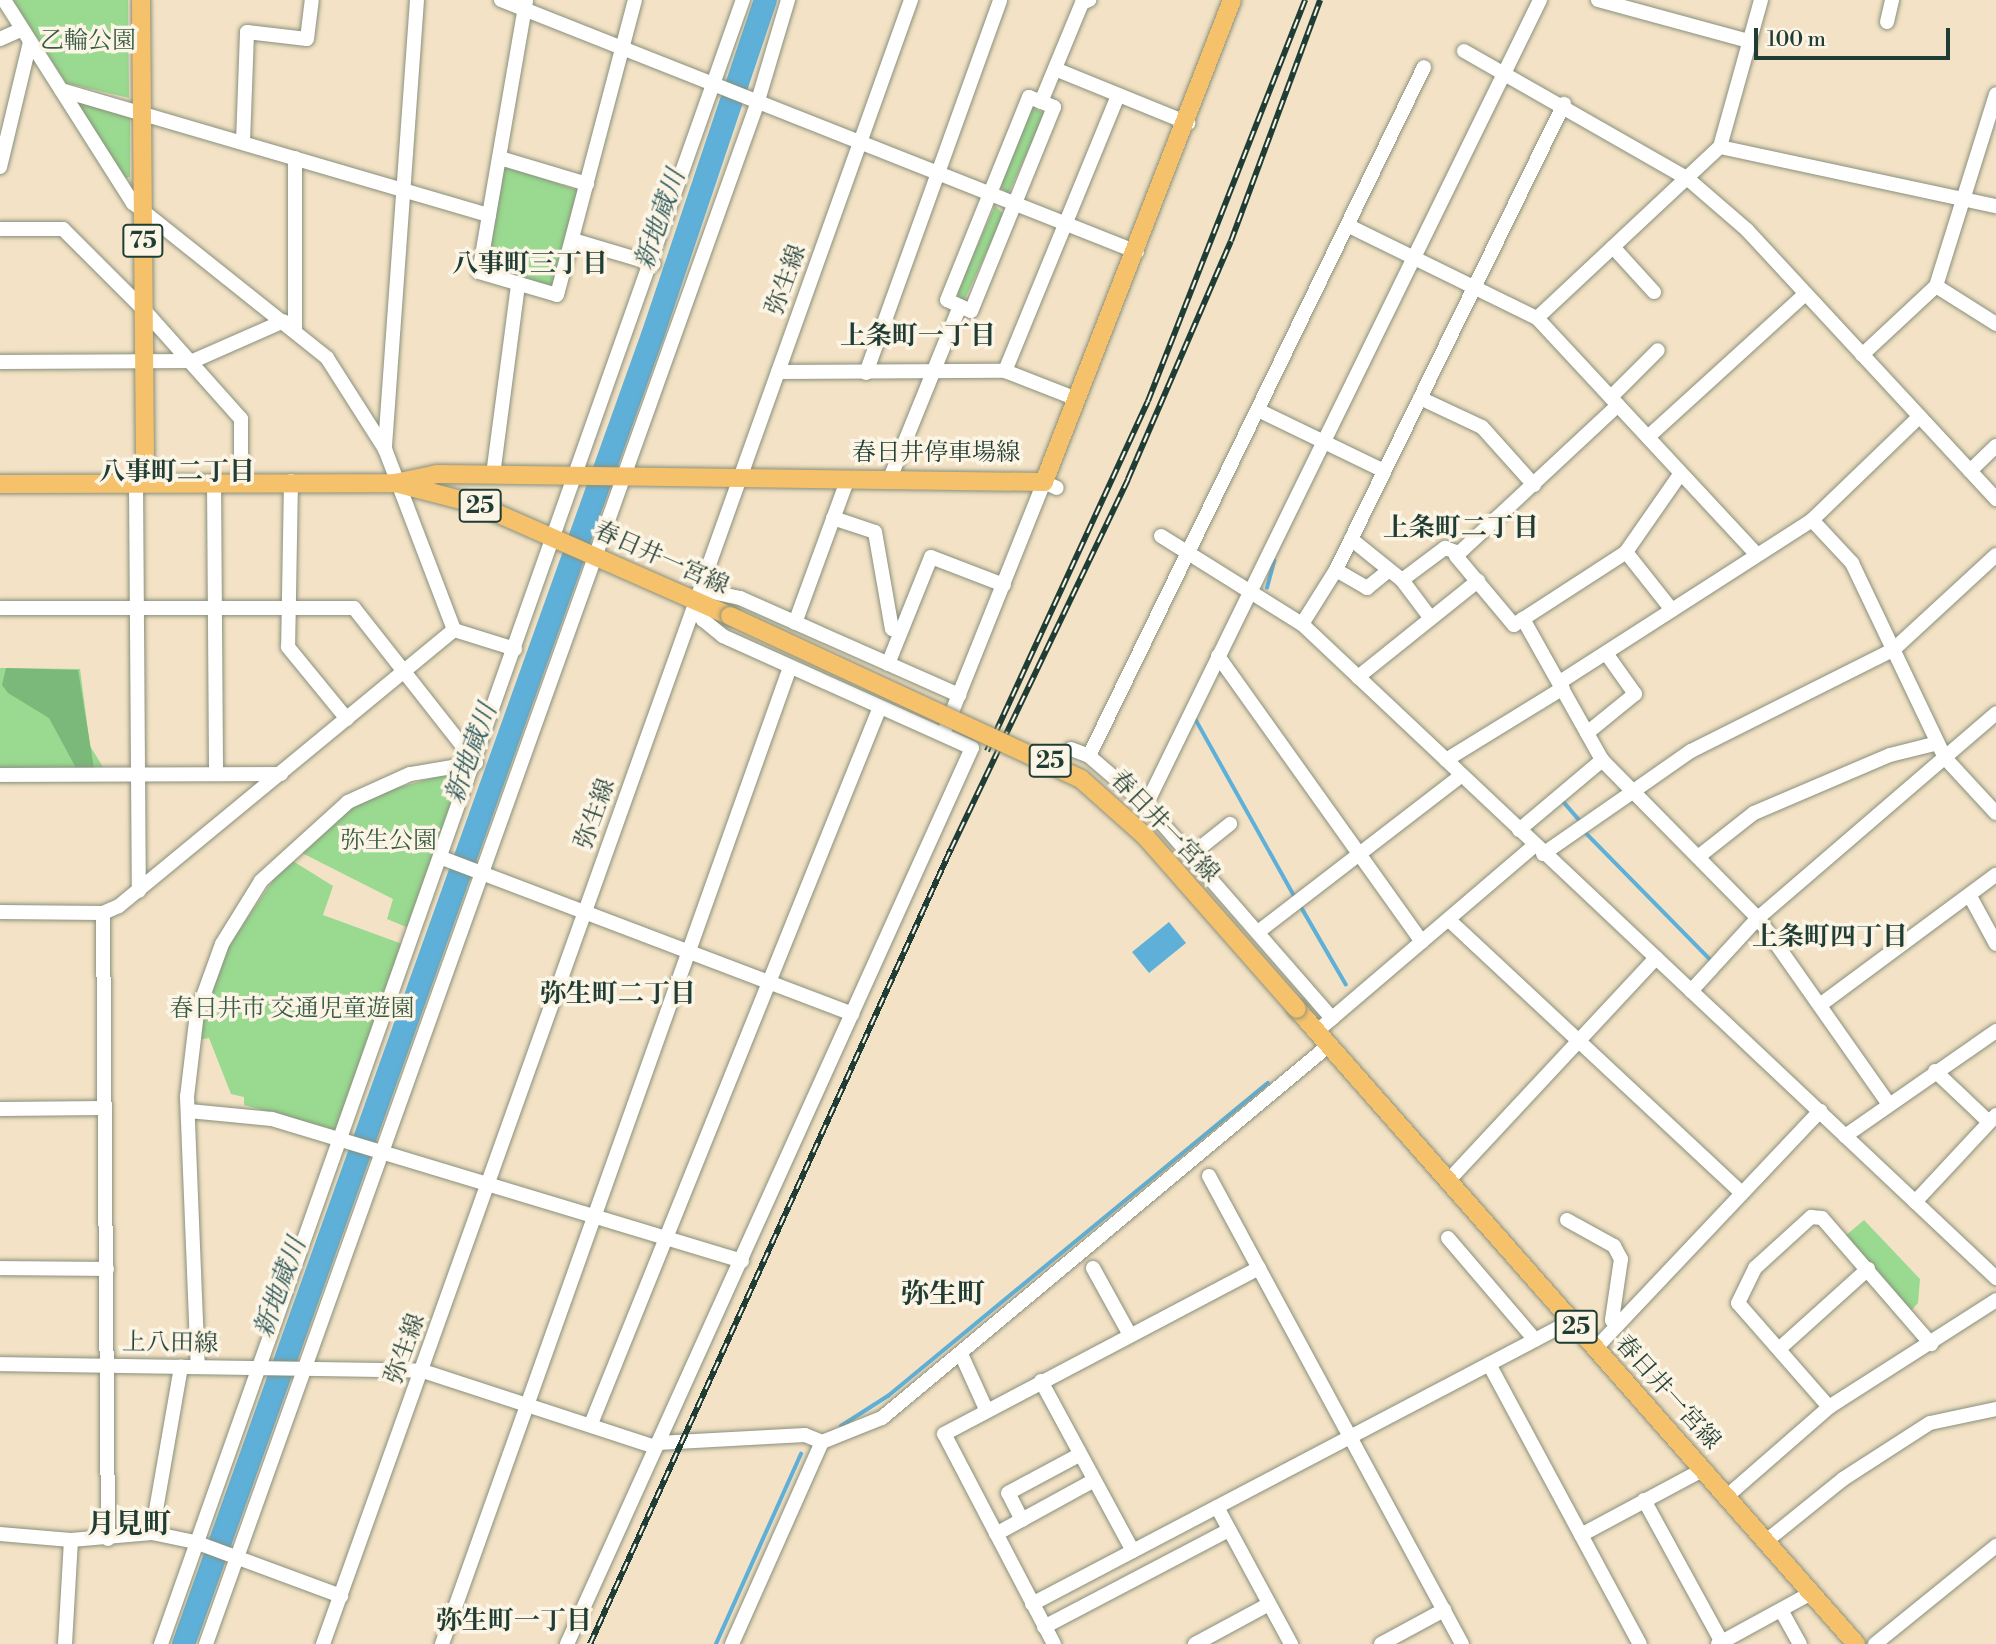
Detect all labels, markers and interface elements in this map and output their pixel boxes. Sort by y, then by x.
scale bar [1758,14,1954,58]
text: 100 m [1767,27,1826,53]
park label: 乙輪公園 [40,28,136,56]
water label: 新地蔵川 [629,166,693,274]
road number: 75 [122,222,164,260]
street label: 弥生線 [761,241,813,319]
district label: 八事町三丁目 [452,249,608,281]
district label: 上条町一丁目 [840,321,996,353]
street label: 春日井停車場線 [852,440,1020,468]
district label: 八事町二丁目 [99,457,255,489]
road number: 25 [457,486,503,526]
district label: 上条町二丁目 [1383,513,1539,545]
street label: 春日井一宮線 [589,517,733,601]
water label: 新地蔵川 [440,700,504,808]
road number: 25 [1027,741,1073,780]
street label: 春日井一宮線 [1104,765,1224,889]
street label: 弥生線 [570,775,622,853]
park label: 弥生公園 [341,828,437,856]
district label: 上条町四丁目 [1752,922,1908,954]
district label: 弥生町二丁目 [540,979,696,1011]
park label: 春日井市 交通児童遊園 [170,996,414,1024]
water label: 新地蔵川 [249,1234,313,1342]
district label: 弥生町 [901,1278,985,1312]
road number: 25 [1553,1308,1599,1346]
street label: 弥生線 [380,1310,432,1388]
street label: 上八田線 [122,1329,218,1359]
street label: 春日井一宮線 [1608,1330,1726,1456]
district label: 月見町 [87,1508,171,1542]
district label: 弥生町一丁目 [436,1606,592,1638]

